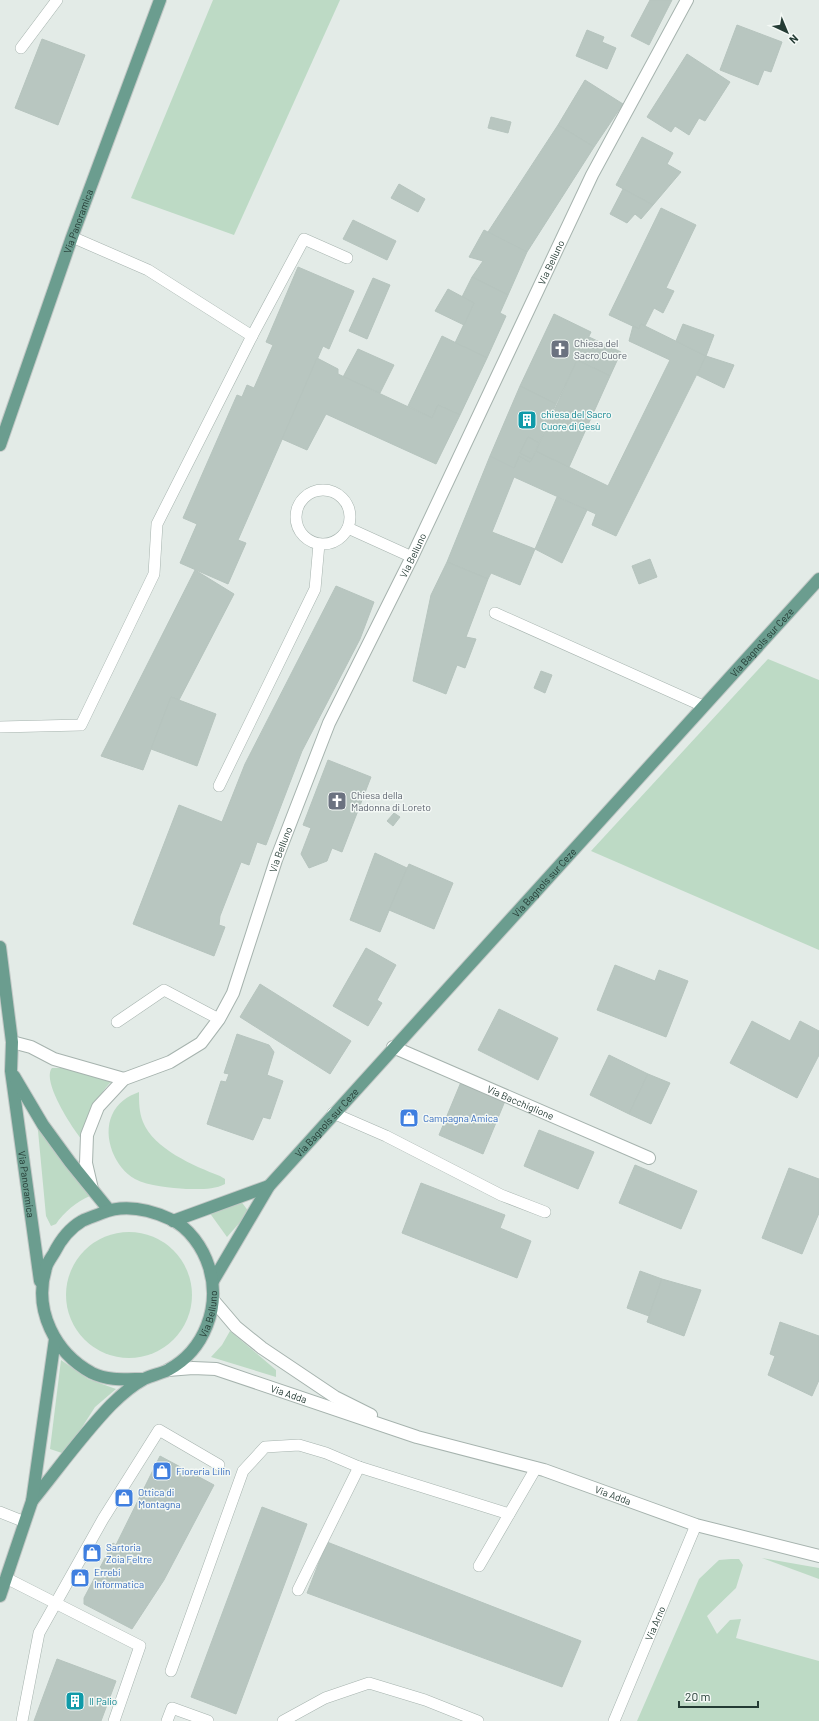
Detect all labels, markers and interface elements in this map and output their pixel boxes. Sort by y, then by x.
north arrow [767,12,807,52]
text: N [787,32,801,47]
street label: Via Panoramica [61,188,95,255]
street label: Via Belluno [535,238,567,287]
place label: Chiesa del Sacro Cuore [574,337,627,361]
church icon: Chiesa del Sacro Cuore [549,338,571,360]
place label: chiesa del Sacro Cuore di Gesù [541,408,612,432]
building icon: chiesa del Sacro Cuore di Gesù [516,409,538,431]
street label: Via Belluno [397,531,428,580]
street label: Via Bagnols sur Ceze [727,605,796,679]
place label: Chiesa della Madonna di Loreto [351,789,431,813]
church icon: Chiesa della Madonna di Loreto [326,790,348,812]
street label: Via Belluno [266,825,294,874]
street label: Via Bagnols sur Ceze [510,845,579,919]
street label: Via Bacchiglione [485,1083,556,1122]
street label: Via Bagnols sur Ceze [292,1085,361,1160]
shop icon: Campagna Amica [398,1107,420,1129]
place label: Campagna Amica [423,1112,498,1124]
street label: Via Panoramica [16,1150,37,1218]
street label: Via Belluno [196,1291,219,1340]
street label: Via Adda [269,1382,309,1405]
shop icon: Fioreria Lilin [151,1460,173,1482]
place label: Fioreria Lilin [176,1465,230,1477]
street label: Via Adda [593,1483,633,1507]
place label: Ottica di Montagna [138,1486,181,1510]
shop icon: Ottica di Montagna [113,1487,135,1509]
place label: Sartoria Zoia Feltre [106,1541,152,1565]
shop icon: Sartoria Zoia Feltre [81,1542,103,1564]
place label: Errebi Informatica [94,1566,144,1590]
shop icon: Errebi Informatica [69,1567,91,1589]
street label: Via Arno [642,1604,667,1642]
scale bar [679,1683,758,1709]
text: 20 m [685,1689,711,1703]
building icon: Il Palio [64,1690,86,1712]
place label: Il Palio [89,1695,117,1707]

